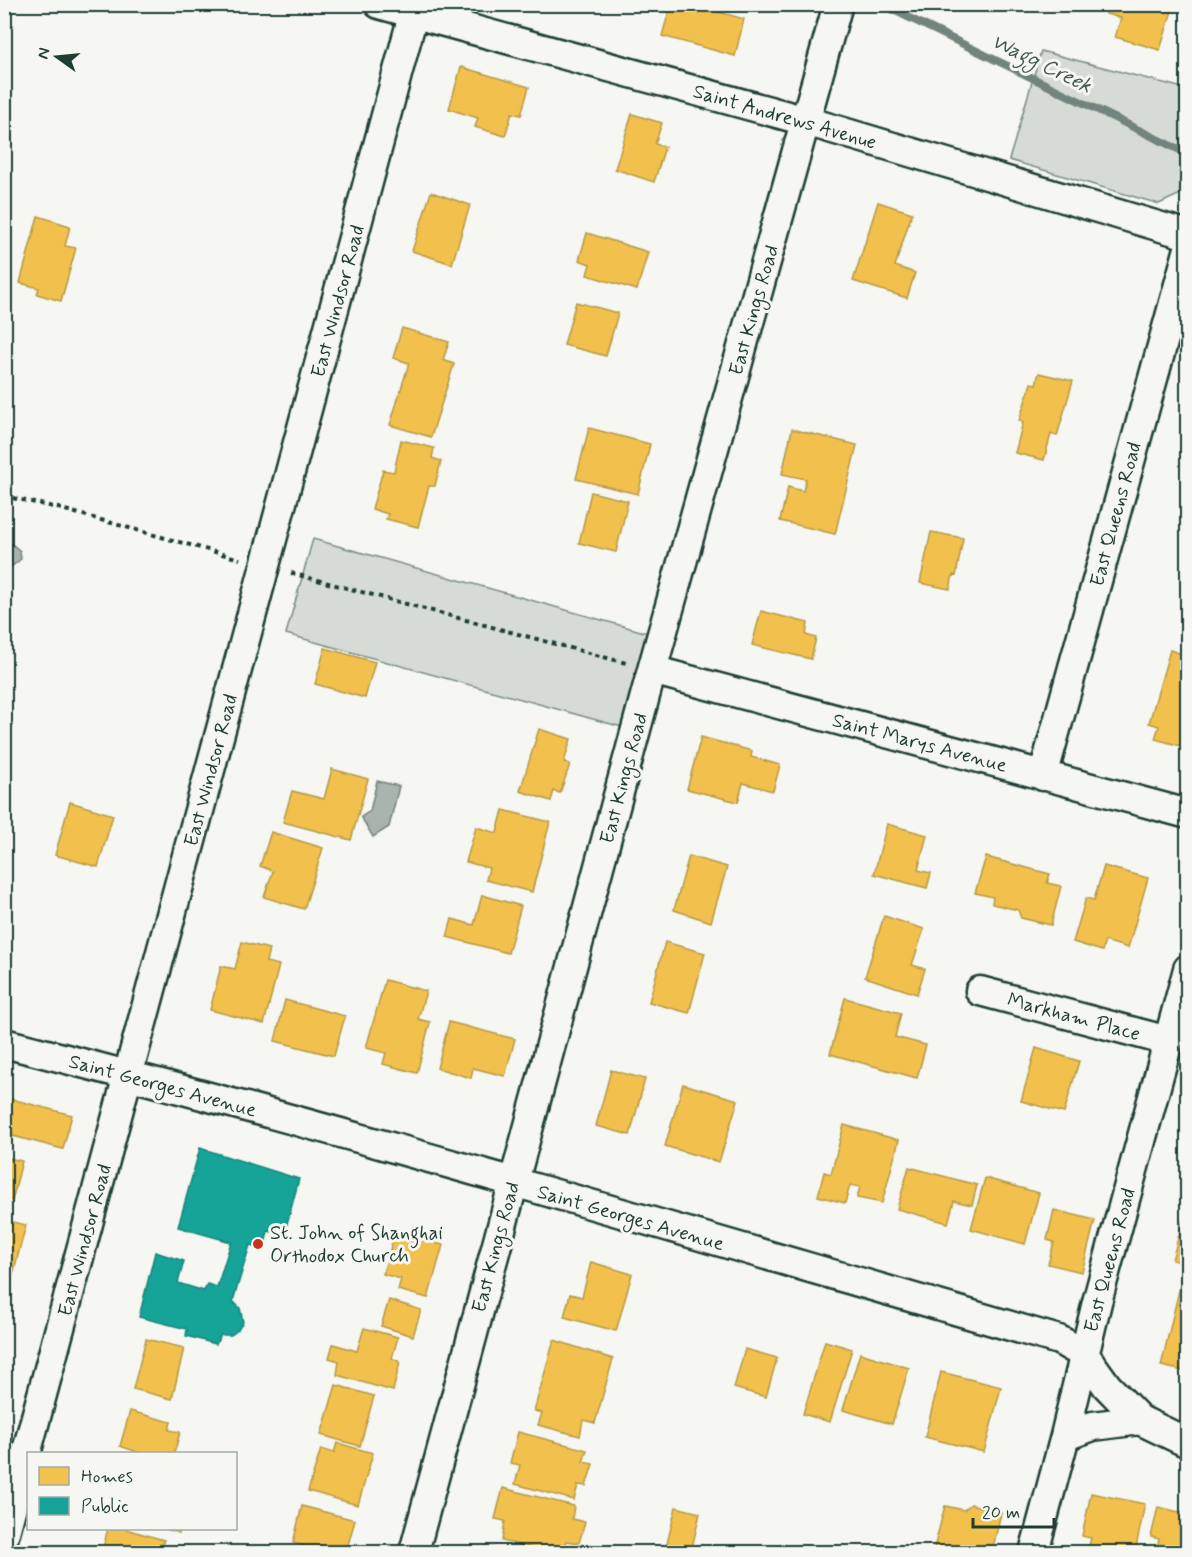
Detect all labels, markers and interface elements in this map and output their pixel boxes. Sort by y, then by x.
north arrow [27,27,87,87]
water label: Wagg Creek [986,28,1096,102]
text: N [32,46,55,61]
street label: Saint Andrews Avenue [690,78,879,157]
street label: East Windsor Road [305,222,372,380]
street label: East Kings Road [723,242,787,379]
street label: East Queens Road [1084,439,1149,590]
street label: East Windsor Road [178,691,245,849]
street label: Saint Marys Avenue [829,707,1010,780]
street label: East Kings Road [594,710,656,847]
street label: Markham Place [1004,987,1143,1048]
street label: Saint Georges Avenue [66,1048,260,1126]
street label: East Windsor Road [52,1161,119,1319]
street label: East Kings Road [466,1179,528,1316]
street label: Saint Georges Avenue [534,1179,727,1259]
street label: East Queens Road [1078,1185,1143,1336]
place label: St. John of Shanghai Orthodox Church [270,1220,443,1270]
marker: St. John of Shanghai Orthodox Church [251,1237,265,1251]
legend [27,1452,237,1530]
text: Homes [81,1465,133,1489]
scale bar [973,1491,1054,1529]
text: Public [81,1495,129,1519]
text: 20 m [982,1501,1020,1525]

